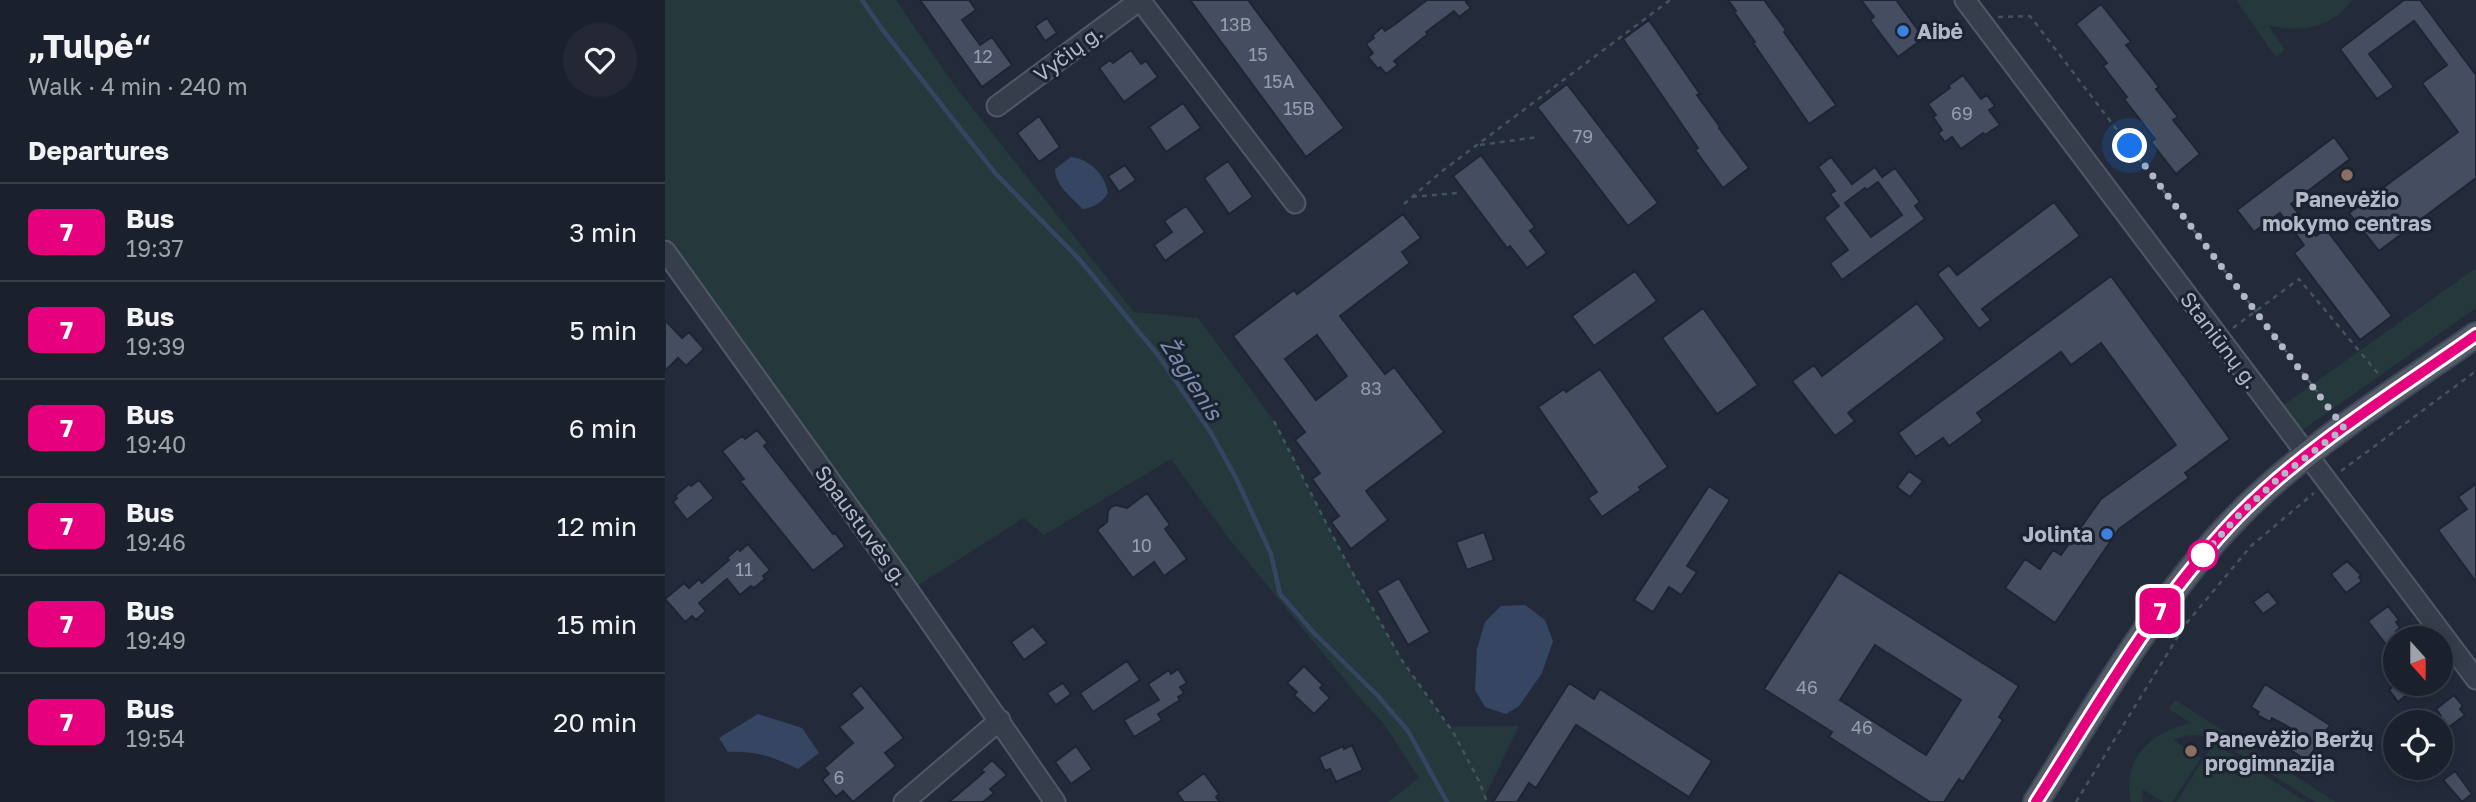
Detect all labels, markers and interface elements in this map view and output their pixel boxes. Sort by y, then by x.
house number: 13B [1220,13,1252,35]
place label: Aibė [1917,18,1963,44]
street label: Vyčių g. [1028,19,1108,87]
button: heart [563,23,637,97]
marker: Aibė [1895,23,1911,39]
text: „Tulpė“ [28,26,151,65]
house number: 15 [1248,43,1268,65]
house number: 12 [973,45,993,67]
house number: 15A [1263,70,1295,92]
text: Walk · 4 min · 240 m [28,72,248,100]
house number: 15B [1283,97,1315,119]
house number: 69 [1951,102,1973,124]
house number: 79 [1573,125,1593,147]
your location [2112,128,2147,163]
text: Departures [28,135,169,166]
marker: Panevėžio mokymo centras [2339,167,2355,183]
place label: Panevėžio mokymo centras [2262,186,2432,236]
text: Bus [126,203,174,234]
text: 7 [60,217,73,246]
text: 3 min [569,217,637,248]
text: 19:37 [126,234,184,262]
street label: Staniūnų g. [2175,286,2265,394]
text: Bus [126,301,174,332]
text: 7 [60,315,73,344]
text: 5 min [569,315,637,346]
water label: Žagienis [1155,331,1229,425]
text: 19:39 [126,332,185,360]
house number: 83 [1360,377,1382,399]
text: Bus [126,399,174,430]
text: 7 [60,413,73,442]
text: 6 min [569,413,637,444]
text: 19:40 [126,430,186,458]
street label: Spaustuvės g. [810,460,914,590]
text: Bus [126,497,174,528]
text: 7 [60,511,73,540]
text: 12 min [557,511,637,542]
place label: Jolinta [2022,521,2093,547]
marker: Jolinta [2099,526,2115,542]
text: 19:46 [126,528,186,556]
house number: 10 [1132,534,1152,556]
unlabelled marker [2188,540,2218,570]
house number: 11 [735,558,753,580]
line badge: 7 [2137,588,2183,634]
text: Bus [126,595,174,626]
text: 7 [2153,596,2167,625]
text: 7 [60,609,73,638]
text: 15 min [557,609,637,640]
text: 19:49 [126,626,186,654]
north arrow [2383,626,2453,696]
map controls [2383,626,2453,780]
house number: 46 [1796,676,1818,698]
text: Bus [126,693,174,724]
text: 7 [60,707,73,736]
text: 20 min [553,707,637,738]
button: locate [2383,710,2453,780]
house number: 46 [1851,716,1873,738]
text: 19:54 [126,724,185,752]
place label: Panevėžio Beržų progimnazija [2205,726,2373,776]
marker: Panevėžio Beržų progimnazija [2183,743,2199,759]
house number: 6 [834,766,844,788]

